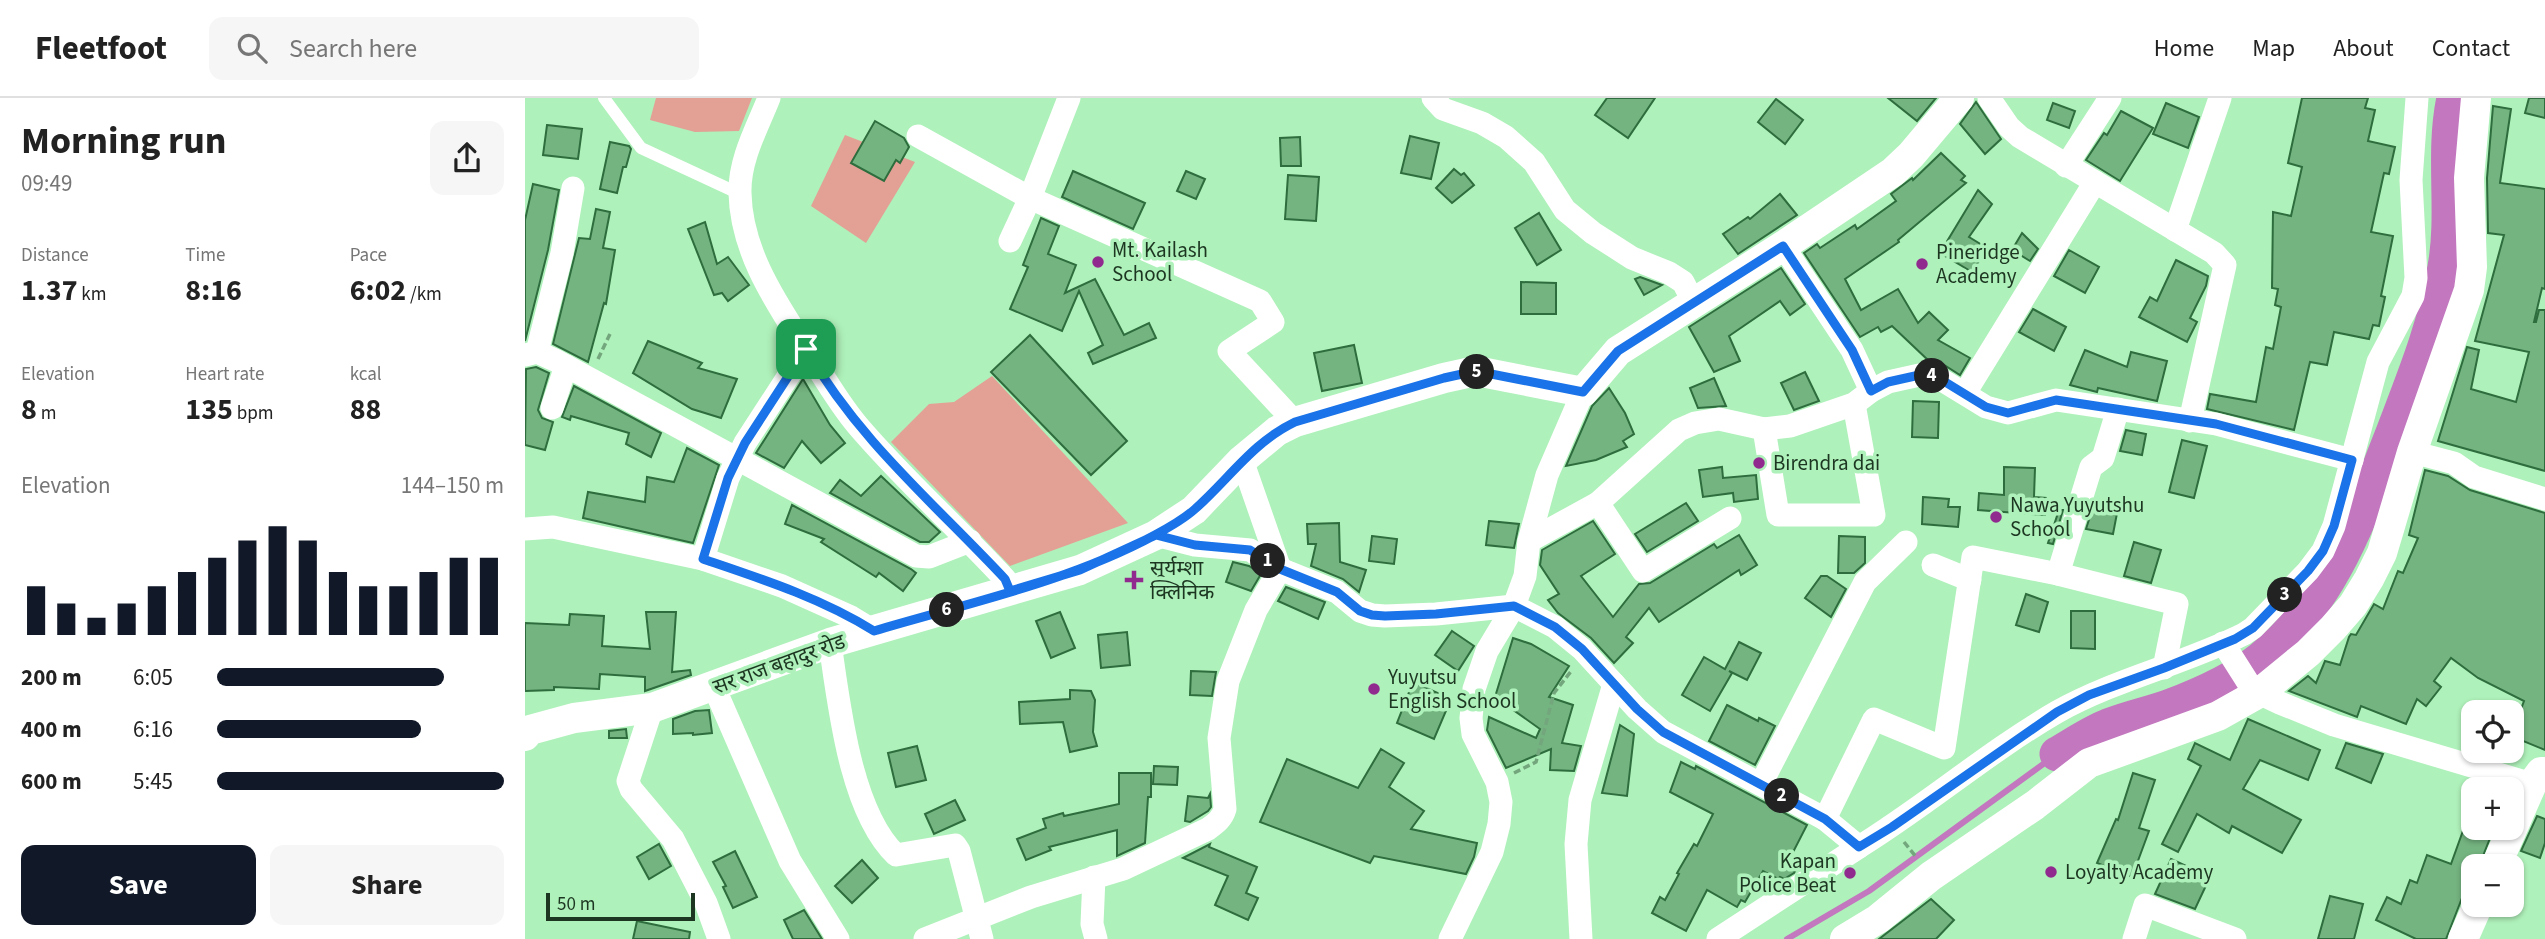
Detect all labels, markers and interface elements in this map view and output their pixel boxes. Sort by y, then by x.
search box [209,17,699,80]
text: Fleetfoot [35,25,167,72]
icon: search [233,29,271,67]
text: Search here [289,30,417,67]
text: Home [2154,31,2214,66]
text: Map [2252,31,2295,66]
text: About [2333,31,2394,66]
text: Contact [2432,31,2510,66]
text: Morning run [21,114,226,168]
button: share [430,121,504,195]
text: 09:49 [21,167,72,200]
place label: Mt. Kailash School [1112,235,1208,289]
place label: Pineridge Academy [1936,237,2020,291]
text: Distance [21,242,89,269]
text: Time [185,242,225,269]
text: Pace [350,242,387,269]
marker: Mt. Kailash School [1090,254,1106,270]
marker: Pineridge Academy [1914,256,1930,272]
text: 1.37 [21,269,78,312]
text: 8:16 [185,269,242,312]
text: 6:02 [350,269,406,312]
text: km [78,281,107,308]
text: /km [406,281,442,308]
pin [776,319,836,379]
icon: arrive [787,330,825,368]
pin: 5 [1459,354,1495,390]
text: 5 [1471,358,1482,385]
pin: 4 [1915,358,1949,394]
text: Elevation [21,361,95,388]
text: Heart rate [185,361,264,388]
text: kcal [350,361,382,388]
text: 4 [1926,362,1937,389]
text: 8 [21,388,37,431]
text: 135 [185,388,233,431]
text: 88 [350,388,381,431]
text: m [37,400,56,427]
text: bpm [233,400,273,427]
place label: Birendra dai [1773,448,1880,478]
marker: Birendra dai [1751,455,1767,471]
text: Elevation [21,469,111,502]
text: 144–150 m [401,469,504,502]
place label: Nawa Yuyutshu School [2010,490,2144,544]
marker: Nawa Yuyutshu School [1988,509,2004,525]
pin: 1 [1251,544,1285,578]
text: 1 [1262,547,1273,574]
place label: सूर्यम्शा क्लिनिक [1150,553,1215,607]
marker: सूर्यम्शा क्लिनिक [1124,570,1144,590]
pin: 3 [2267,578,2303,612]
text: 3 [2279,581,2290,608]
pin: 6 [929,592,965,628]
text: 6 [941,596,952,623]
street label: सर राज बहादुर रोड [709,626,850,702]
text: 200 m [21,661,82,694]
text: 6:05 [133,661,173,694]
place label: Yuyutsu English School [1387,662,1516,716]
marker: Yuyutsu English School [1366,681,1382,697]
map controls [2461,700,2524,917]
button: locate [2461,700,2524,763]
text: 400 m [21,713,82,746]
text: 6:16 [133,713,173,746]
text: 600 m [21,765,82,798]
text: 5:45 [133,765,173,798]
button: + [2461,777,2524,840]
pin: 2 [1765,778,1799,814]
text: 2 [1776,782,1787,809]
button: Save [21,845,256,925]
button: Share [270,845,504,925]
place label: Kapan Police Beat [1739,846,1836,900]
button: − [2461,854,2524,917]
place label: Loyalty Academy [2065,857,2214,887]
marker: Loyalty Academy [2043,864,2059,880]
marker: Kapan Police Beat [1842,865,1858,881]
scale bar [546,890,695,922]
text: 50 m [557,891,595,918]

